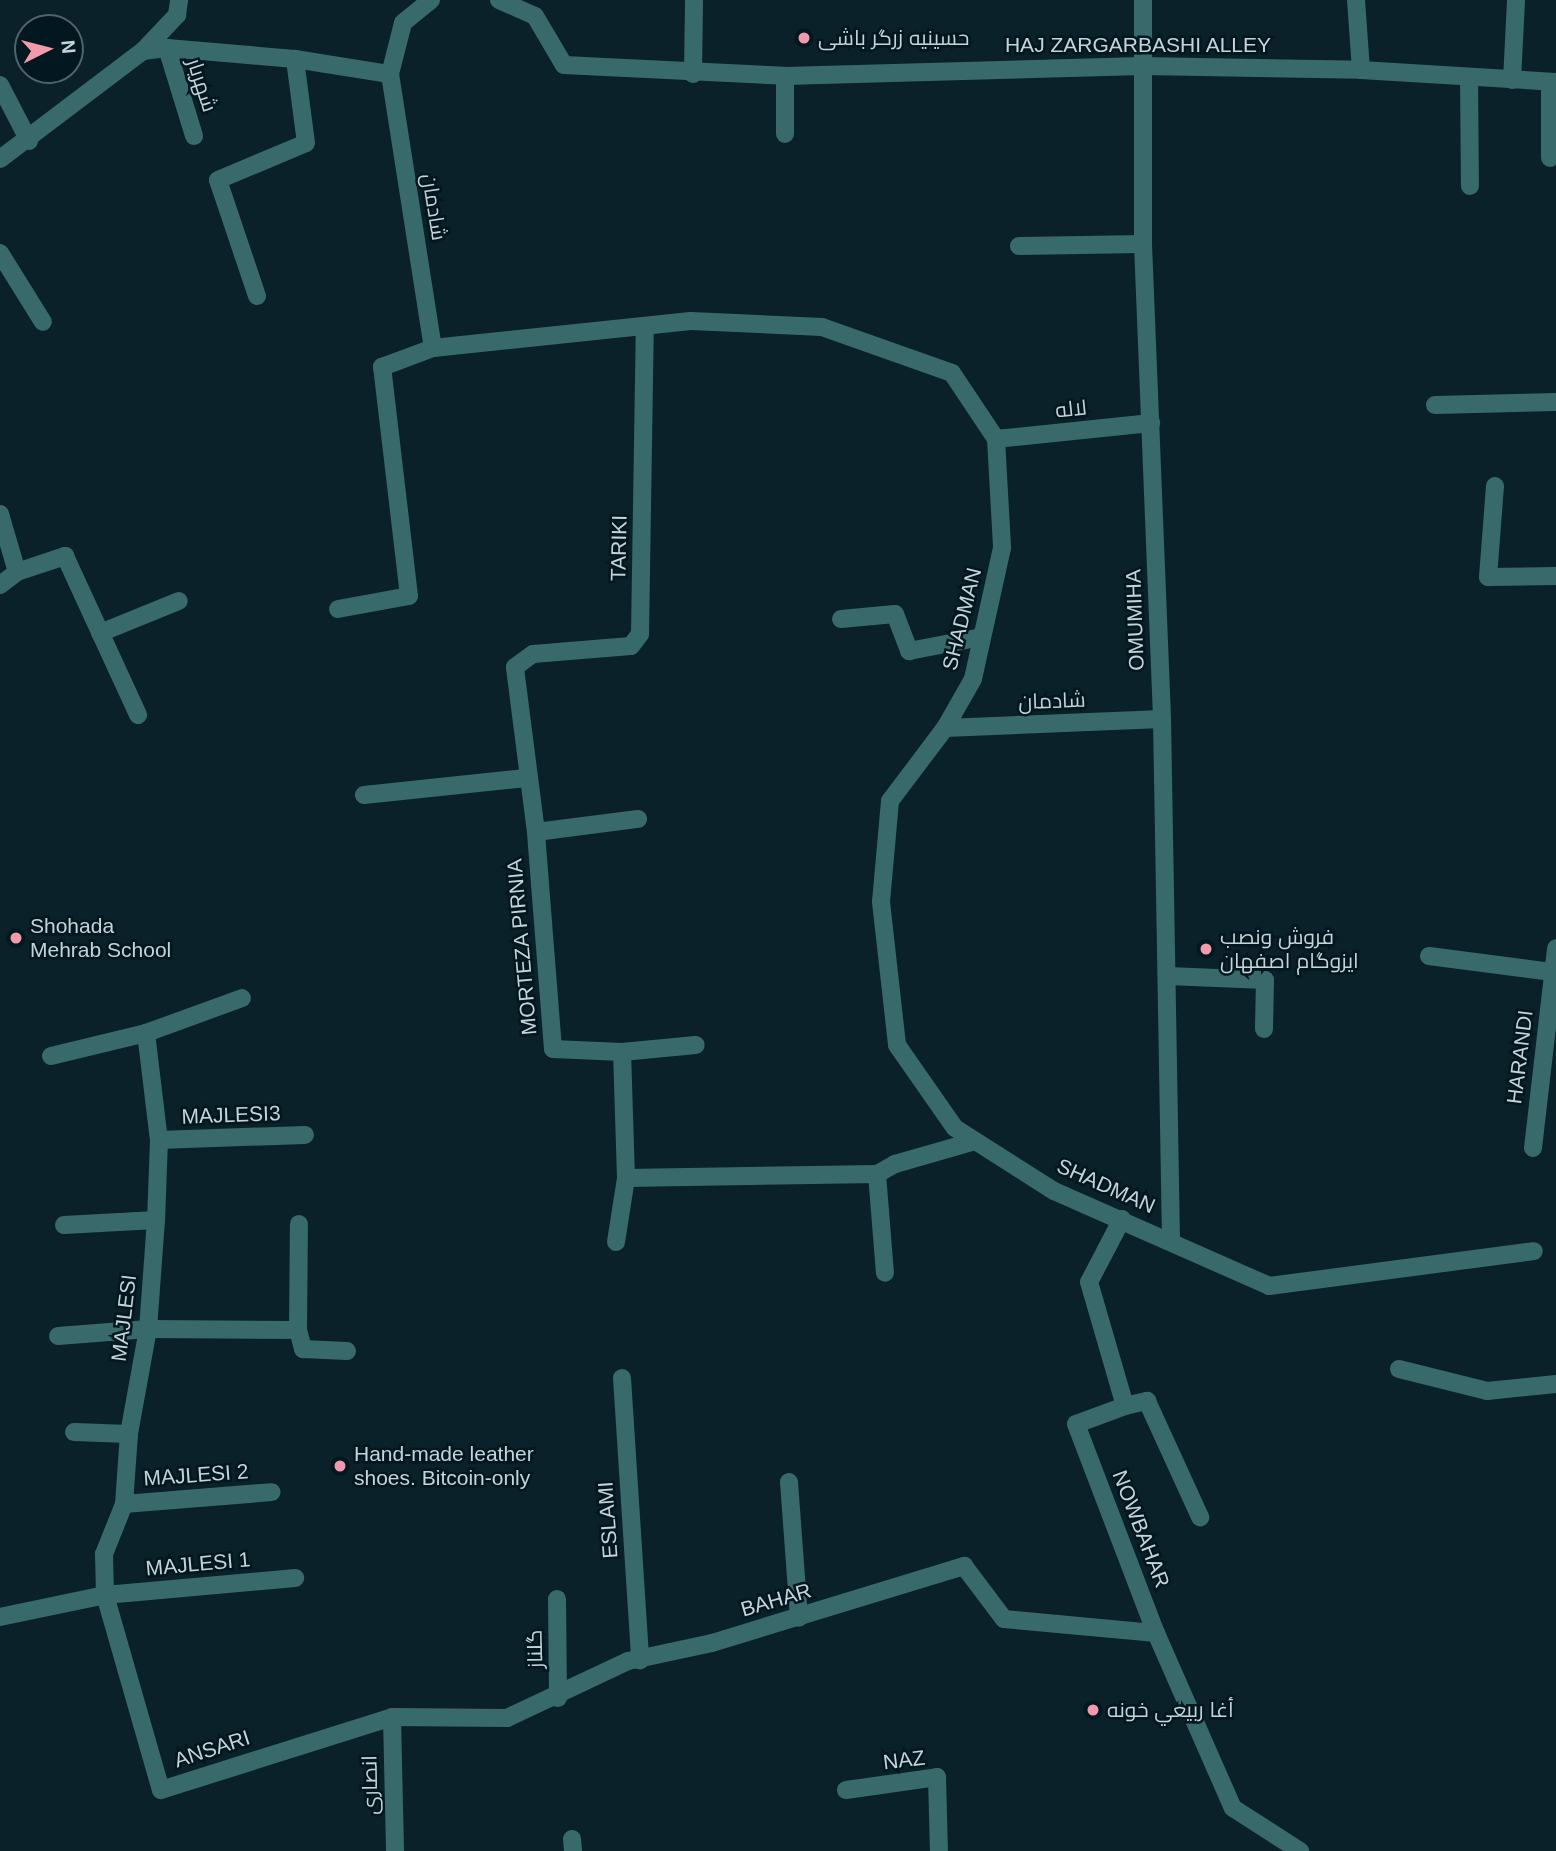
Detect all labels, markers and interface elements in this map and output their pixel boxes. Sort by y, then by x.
north arrow [14,14,84,84]
place label: حسینیه زرگر باشی [818,25,969,51]
marker: حسینیه زرگر باشی [796,30,812,46]
street label: HAJ ZARGARBASHI ALLEY [1004,32,1272,58]
text: N [57,39,80,55]
street label: شهریار [182,55,222,115]
street label: شادمان [416,172,452,242]
street label: لاله [1054,395,1088,423]
street label: TARIKI [606,515,632,581]
street label: SHADMAN [937,565,987,673]
street label: OMUMIHA [1121,569,1149,671]
street label: شادمان [1018,687,1086,715]
street label: MORTEZA PIRNIA [502,857,542,1037]
place label: Shohada Mehrab School [30,913,171,963]
place label: فروش ونصب ایزوگام اصفهان [1220,924,1359,974]
marker: Shohada Mehrab School [8,930,24,946]
marker: فروش ونصب ایزوگام اصفهان [1198,941,1214,957]
street label: HARANDI [1502,1009,1538,1105]
street label: MAJLESI3 [181,1101,281,1129]
street label: SHADMAN [1053,1153,1159,1219]
street label: MAJLESI [106,1273,142,1363]
place label: Hand-made leather shoes. Bitcoin-only [354,1441,534,1491]
marker: Hand-made leather shoes. Bitcoin-only [332,1458,348,1474]
street label: MAJLESI 2 [143,1459,249,1491]
street label: NOWBAHAR [1107,1467,1175,1591]
street label: ESLAMI [593,1481,623,1559]
street label: MAJLESI 1 [145,1547,251,1581]
street label: BAHAR [738,1578,814,1622]
street label: گلناز [522,1630,548,1668]
place label: أغا ربيعي خونه [1107,1697,1234,1723]
marker: أغا ربيعي خونه [1085,1702,1101,1718]
street label: ANSARI [171,1725,253,1773]
street label: NAZ [882,1745,926,1775]
street label: انصاری [357,1755,383,1815]

